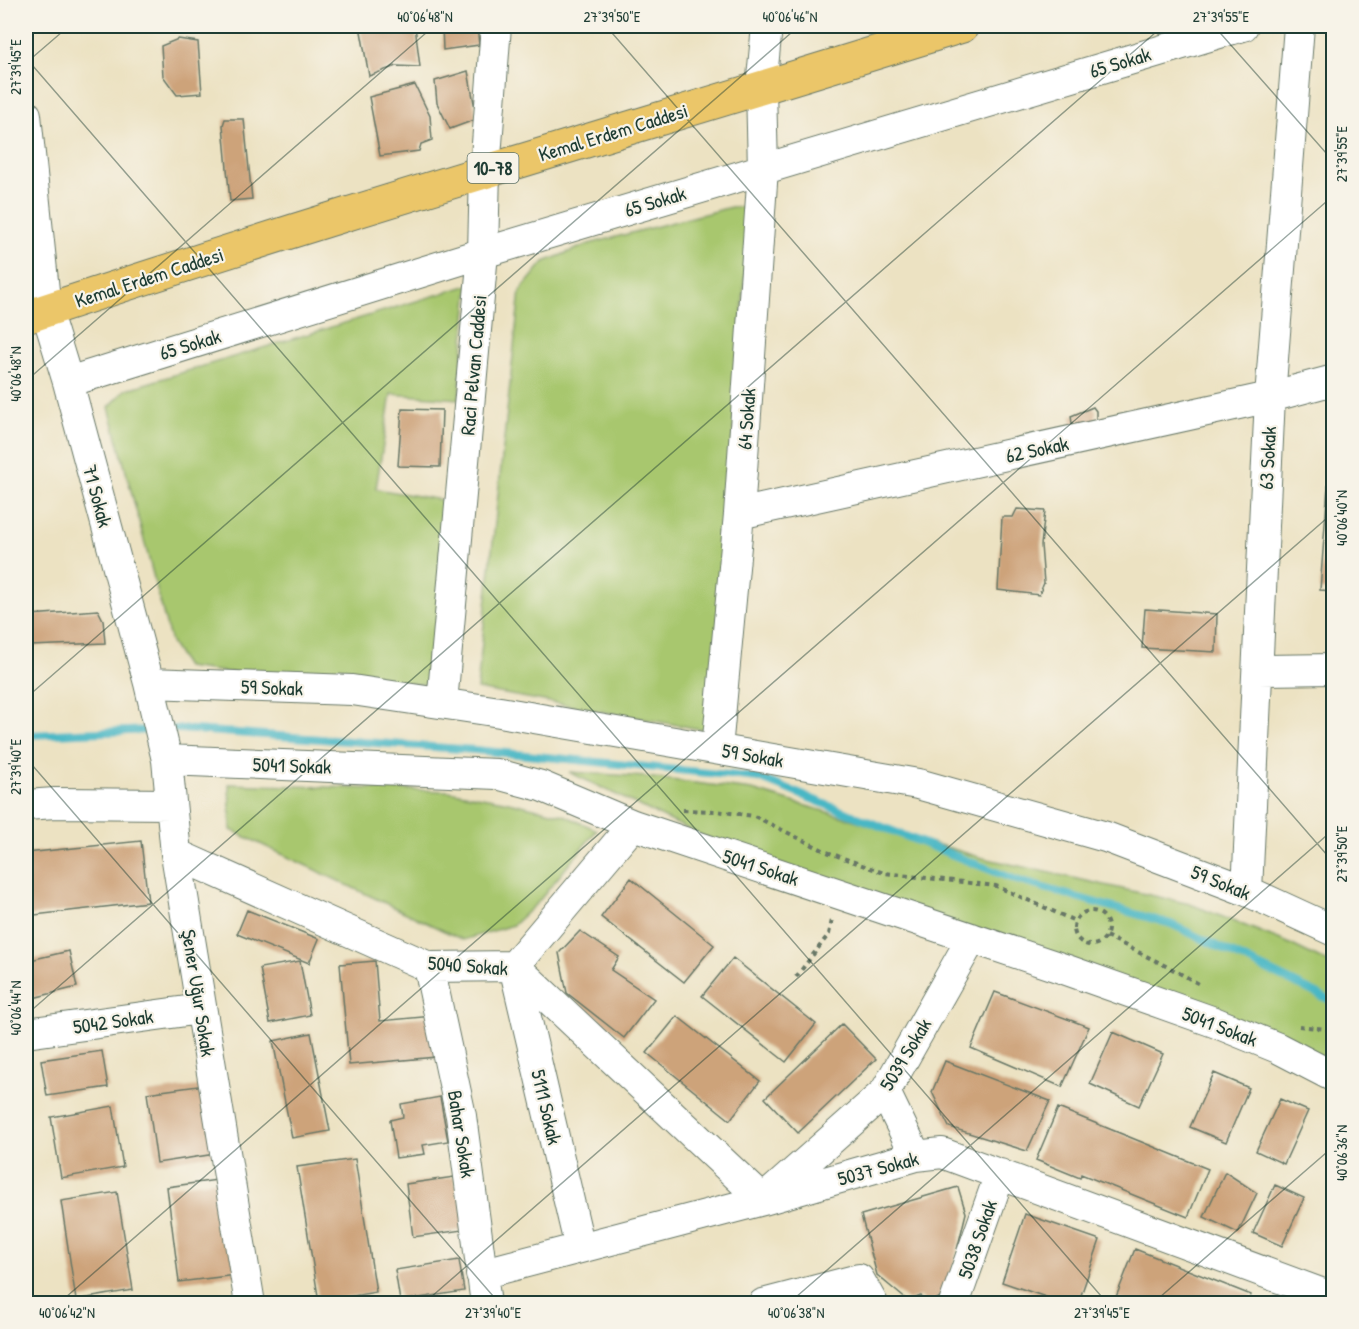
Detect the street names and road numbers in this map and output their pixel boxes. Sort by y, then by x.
street label: 65 Sokak [1086,40,1154,84]
street label: Kemal Erdem Caddesi [535,96,691,168]
road number: 10-78 [468,153,518,183]
street label: 65 Sokak [621,179,689,223]
street label: Kemal Erdem Caddesi [71,240,227,314]
street label: Raci Pelvan Caddesi [453,294,493,436]
street label: 65 Sokak [156,322,224,366]
street label: 64 Sokak [730,387,762,451]
street label: 63 Sokak [1252,426,1282,490]
street label: 62 Sokak [1003,429,1071,469]
street label: 71 Sokak [77,462,119,530]
street label: 59 Sokak [241,672,303,702]
street label: 59 Sokak [720,736,786,774]
street label: 5041 Sokak [252,750,332,780]
street label: 5041 Sokak [720,842,802,892]
street label: 59 Sokak [1187,858,1255,906]
street label: Şener Uğur Sokak [176,928,222,1058]
street label: 5040 Sokak [427,949,509,981]
street label: 5041 Sokak [1179,999,1261,1053]
street label: 5042 Sokak [71,1002,155,1040]
street label: 5039 Sokak [873,1013,937,1095]
street label: 5111 Sokak [525,1067,569,1147]
street label: Bahar Sokak [442,1088,482,1180]
street label: 5037 Sokak [835,1144,921,1192]
street label: 5038 Sokak [951,1196,1003,1282]

